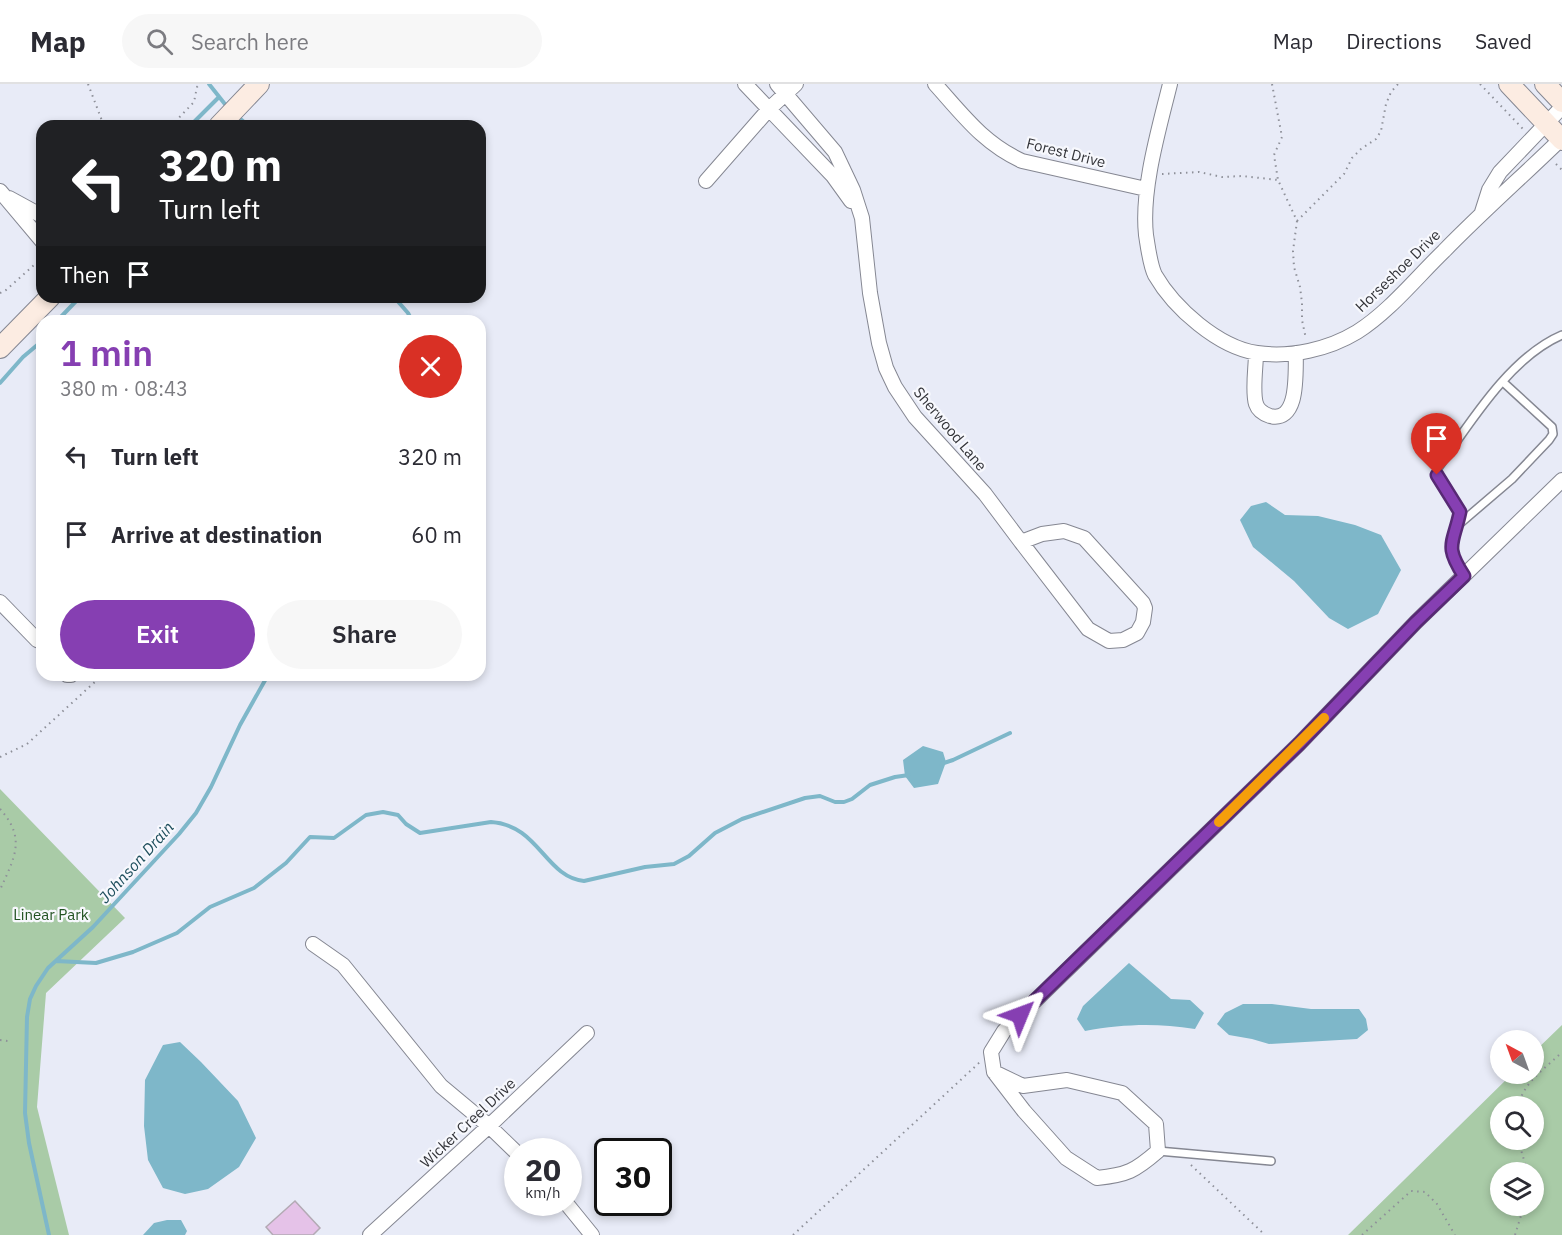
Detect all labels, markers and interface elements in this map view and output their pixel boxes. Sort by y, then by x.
search box [122,14,542,68]
text: Map [30,23,86,60]
icon: search [143,25,176,58]
text: Search here [191,27,309,56]
text: Map [1273,27,1313,55]
text: Directions [1346,27,1442,55]
text: Saved [1475,27,1532,55]
street label: Forest Drive [1025,134,1108,172]
text: 320 m [159,138,282,193]
icon: left [60,144,138,222]
text: Turn left [159,191,260,226]
street label: Horseshoe Drive [1351,225,1444,316]
icon: arrive [122,258,155,291]
text: Then [60,260,110,289]
text: 1 min [60,329,153,376]
button: close [399,335,462,398]
text: 380 m · 08:43 [60,375,188,402]
street label: Sherwood Lane [910,383,991,475]
pin [1411,413,1462,475]
icon: arrive [1420,422,1453,455]
icon: left [60,440,93,473]
text: Turn left [111,442,199,471]
text: 320 m [398,442,462,471]
icon: arrive [60,518,93,551]
text: Arrive at destination [111,520,322,549]
text: 60 m [411,520,462,549]
button: Exit [60,600,255,669]
button: Share [267,600,462,669]
water label: Johnson Drain [94,817,178,907]
park label: Linear Park [13,905,89,924]
position arrow [988,983,1052,1047]
north arrow [1490,1030,1544,1084]
map controls [1490,1030,1544,1216]
street label: Wicker Creel Drive [416,1074,519,1172]
button: search [1490,1096,1544,1150]
speed limit sign: 30 [594,1138,672,1216]
text: 20 [525,1150,561,1189]
button: layers [1490,1162,1544,1216]
text: km/h [525,1183,561,1202]

